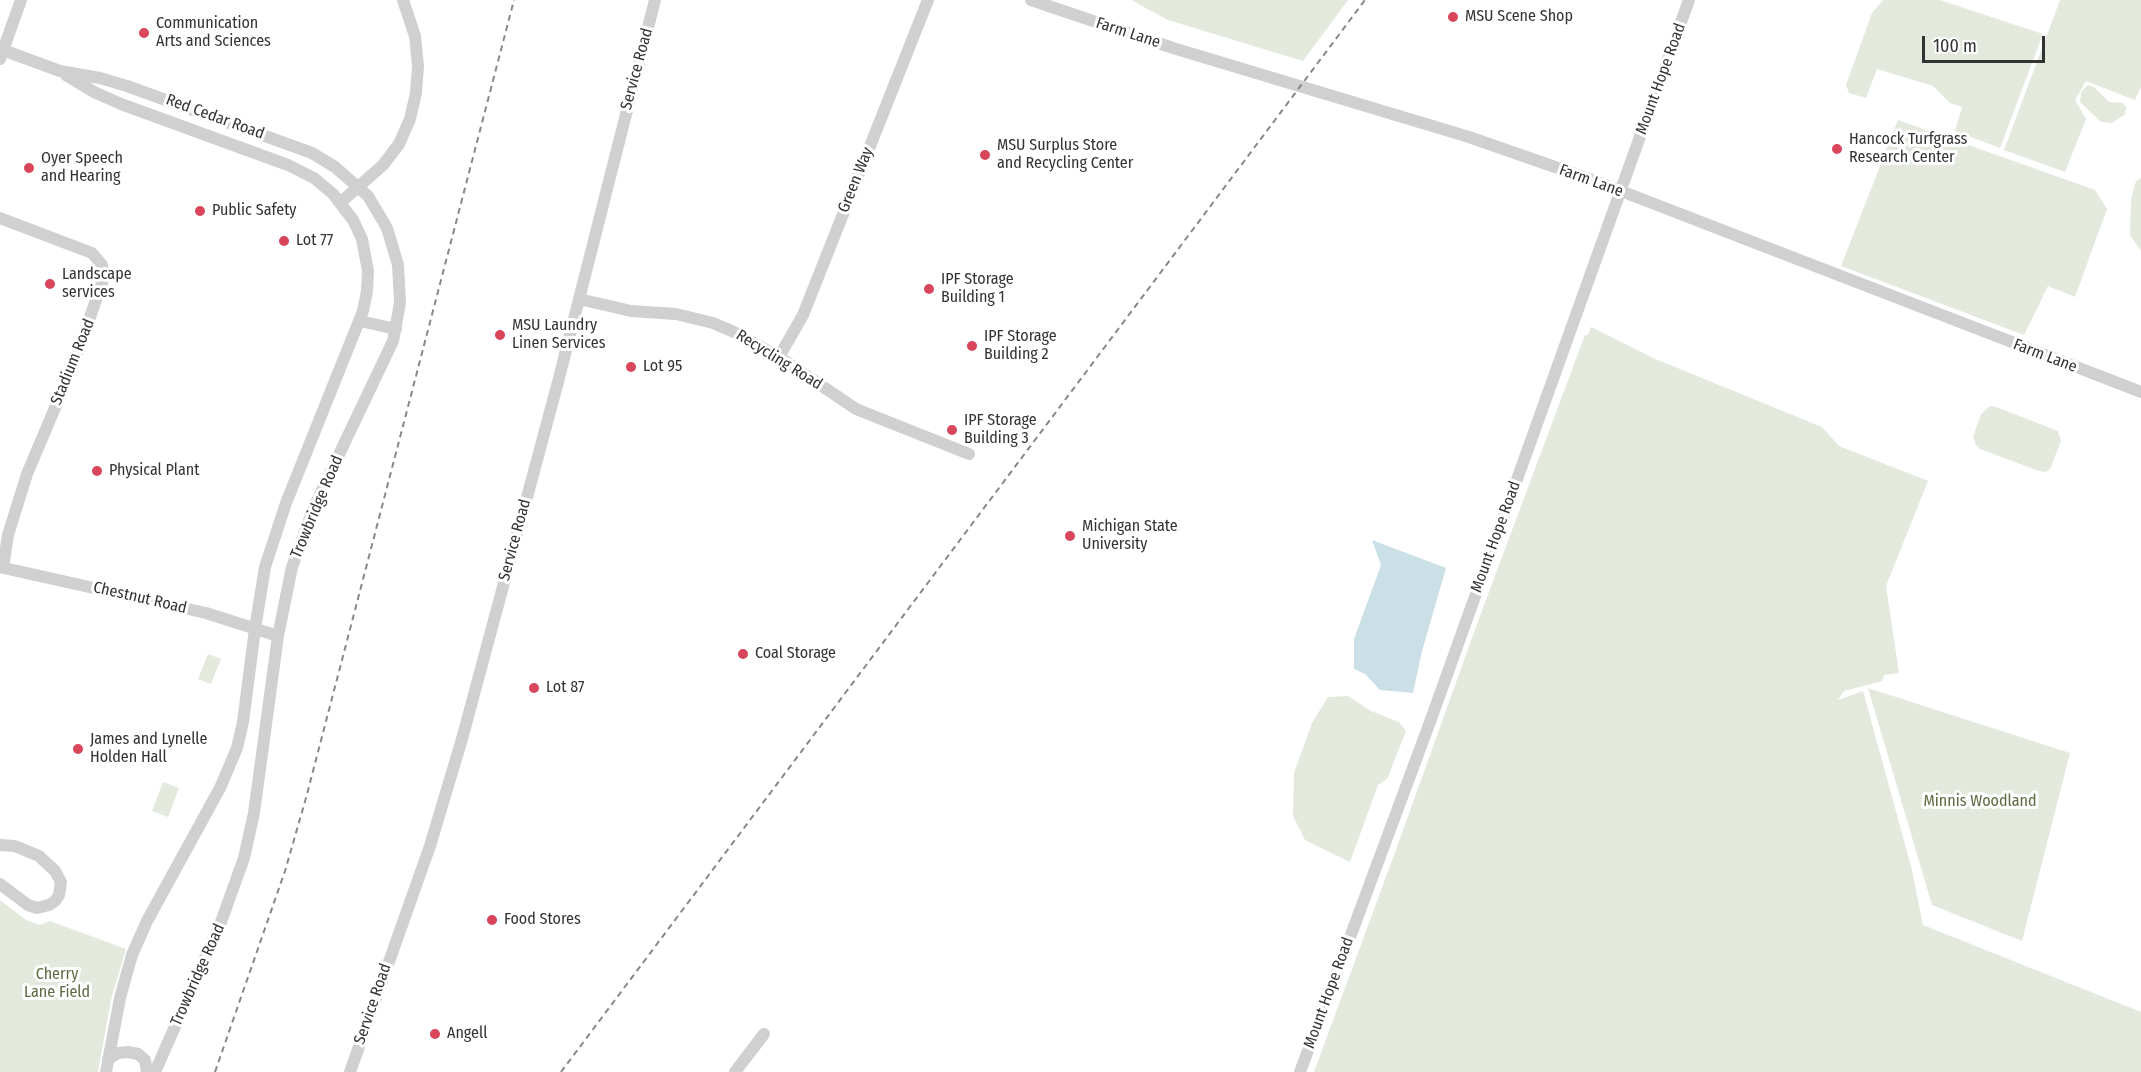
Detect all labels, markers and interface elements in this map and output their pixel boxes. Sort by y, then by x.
place label: MSU Scene Shop [1465,7,1573,27]
marker: MSU Scene Shop [1446,10,1460,24]
place label: Communication Arts and Sciences [156,14,271,52]
street label: Farm Lane [1093,14,1163,52]
street label: Mount Hope Road [1632,21,1690,137]
scale bar [1925,24,2048,62]
marker: Communication Arts and Sciences [137,26,151,40]
street label: Service Road [617,26,657,112]
text: 100 m [1933,35,1977,57]
street label: Red Cedar Road [163,90,267,144]
place label: Hancock Turfgrass Research Center [1849,130,1967,168]
place label: MSU Surplus Store and Recycling Center [997,136,1133,174]
marker: Hancock Turfgrass Research Center [1830,142,1844,156]
street label: Green Way [834,145,878,215]
marker: MSU Surplus Store and Recycling Center [978,148,992,162]
place label: Oyer Speech and Hearing [41,149,123,187]
marker: Oyer Speech and Hearing [22,161,36,175]
street label: Farm Lane [1556,161,1626,201]
place label: Public Safety [212,201,296,221]
marker: Public Safety [193,204,207,218]
place label: Lot 77 [296,231,333,251]
marker: Lot 77 [277,234,291,248]
place label: Landscape services [62,265,132,303]
place label: IPF Storage Building 1 [941,270,1014,308]
marker: Landscape services [43,277,57,291]
marker: IPF Storage Building 1 [922,282,936,296]
street label: Stadium Road [47,316,99,408]
place label: MSU Laundry Linen Services [512,316,606,354]
street label: Recycling Road [732,326,826,394]
place label: IPF Storage Building 2 [984,327,1057,365]
marker: MSU Laundry Linen Services [493,328,507,342]
street label: Farm Lane [2010,335,2080,377]
marker: IPF Storage Building 2 [965,339,979,353]
place label: Lot 95 [643,357,682,377]
marker: Lot 95 [624,360,638,374]
place label: IPF Storage Building 3 [964,411,1037,449]
marker: IPF Storage Building 3 [945,423,959,437]
street label: Trowbridge Road [287,453,347,561]
place label: Physical Plant [109,461,199,481]
marker: Physical Plant [90,464,104,478]
street label: Mount Hope Road [1467,479,1525,595]
street label: Service Road [495,497,535,583]
place label: Michigan State University [1082,517,1178,555]
marker: Michigan State University [1063,529,1077,543]
street label: Chestnut Road [91,578,189,618]
place label: Coal Storage [755,644,836,664]
marker: Coal Storage [736,647,750,661]
place label: Lot 87 [546,678,584,698]
marker: Lot 87 [527,681,541,695]
place label: James and Lynelle Holden Hall [90,730,207,768]
marker: James and Lynelle Holden Hall [71,742,85,756]
park label: Minnis Woodland [1923,792,2037,812]
place label: Food Stores [504,910,581,930]
marker: Food Stores [485,913,499,927]
street label: Trowbridge Road [167,921,229,1029]
street label: Mount Hope Road [1300,935,1358,1051]
street label: Service Road [350,961,396,1047]
park label: Cherry Lane Field [24,965,90,1003]
place label: Angell [447,1024,487,1044]
marker: Angell [428,1027,442,1041]

